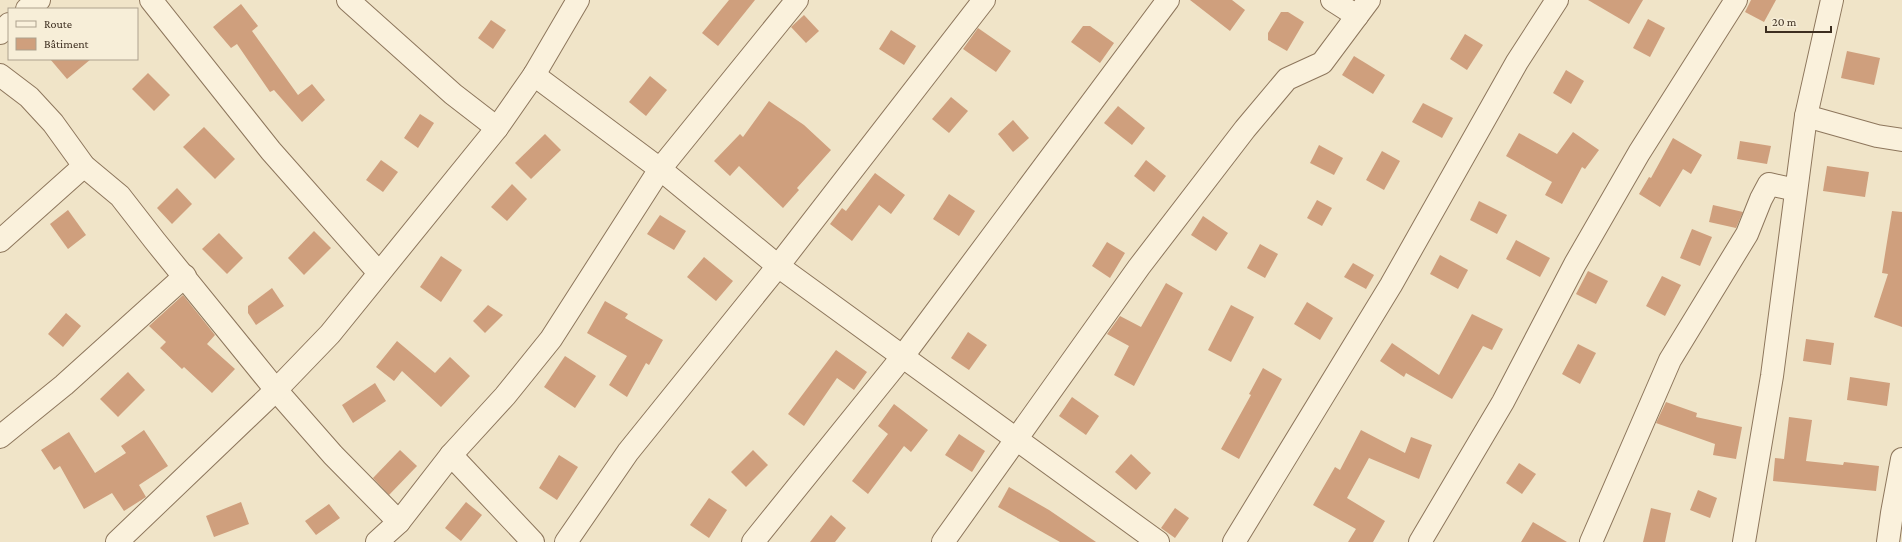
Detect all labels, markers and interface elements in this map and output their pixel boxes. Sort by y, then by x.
legend [8,8,138,60]
scale bar [1766,8,1831,34]
text: 20 m [1772,15,1797,29]
text: Route [44,17,72,31]
text: Bâtiment [44,37,90,51]

